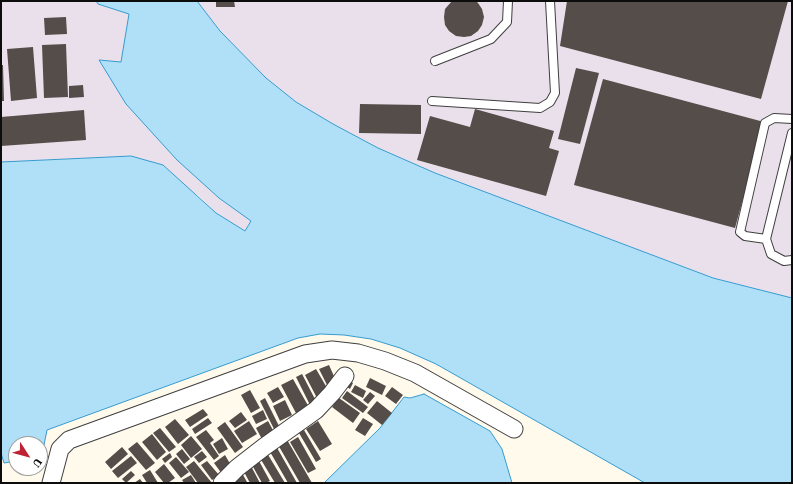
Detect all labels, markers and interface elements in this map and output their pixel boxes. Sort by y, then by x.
north arrow [8,436,48,476]
text: U [29,455,46,470]

